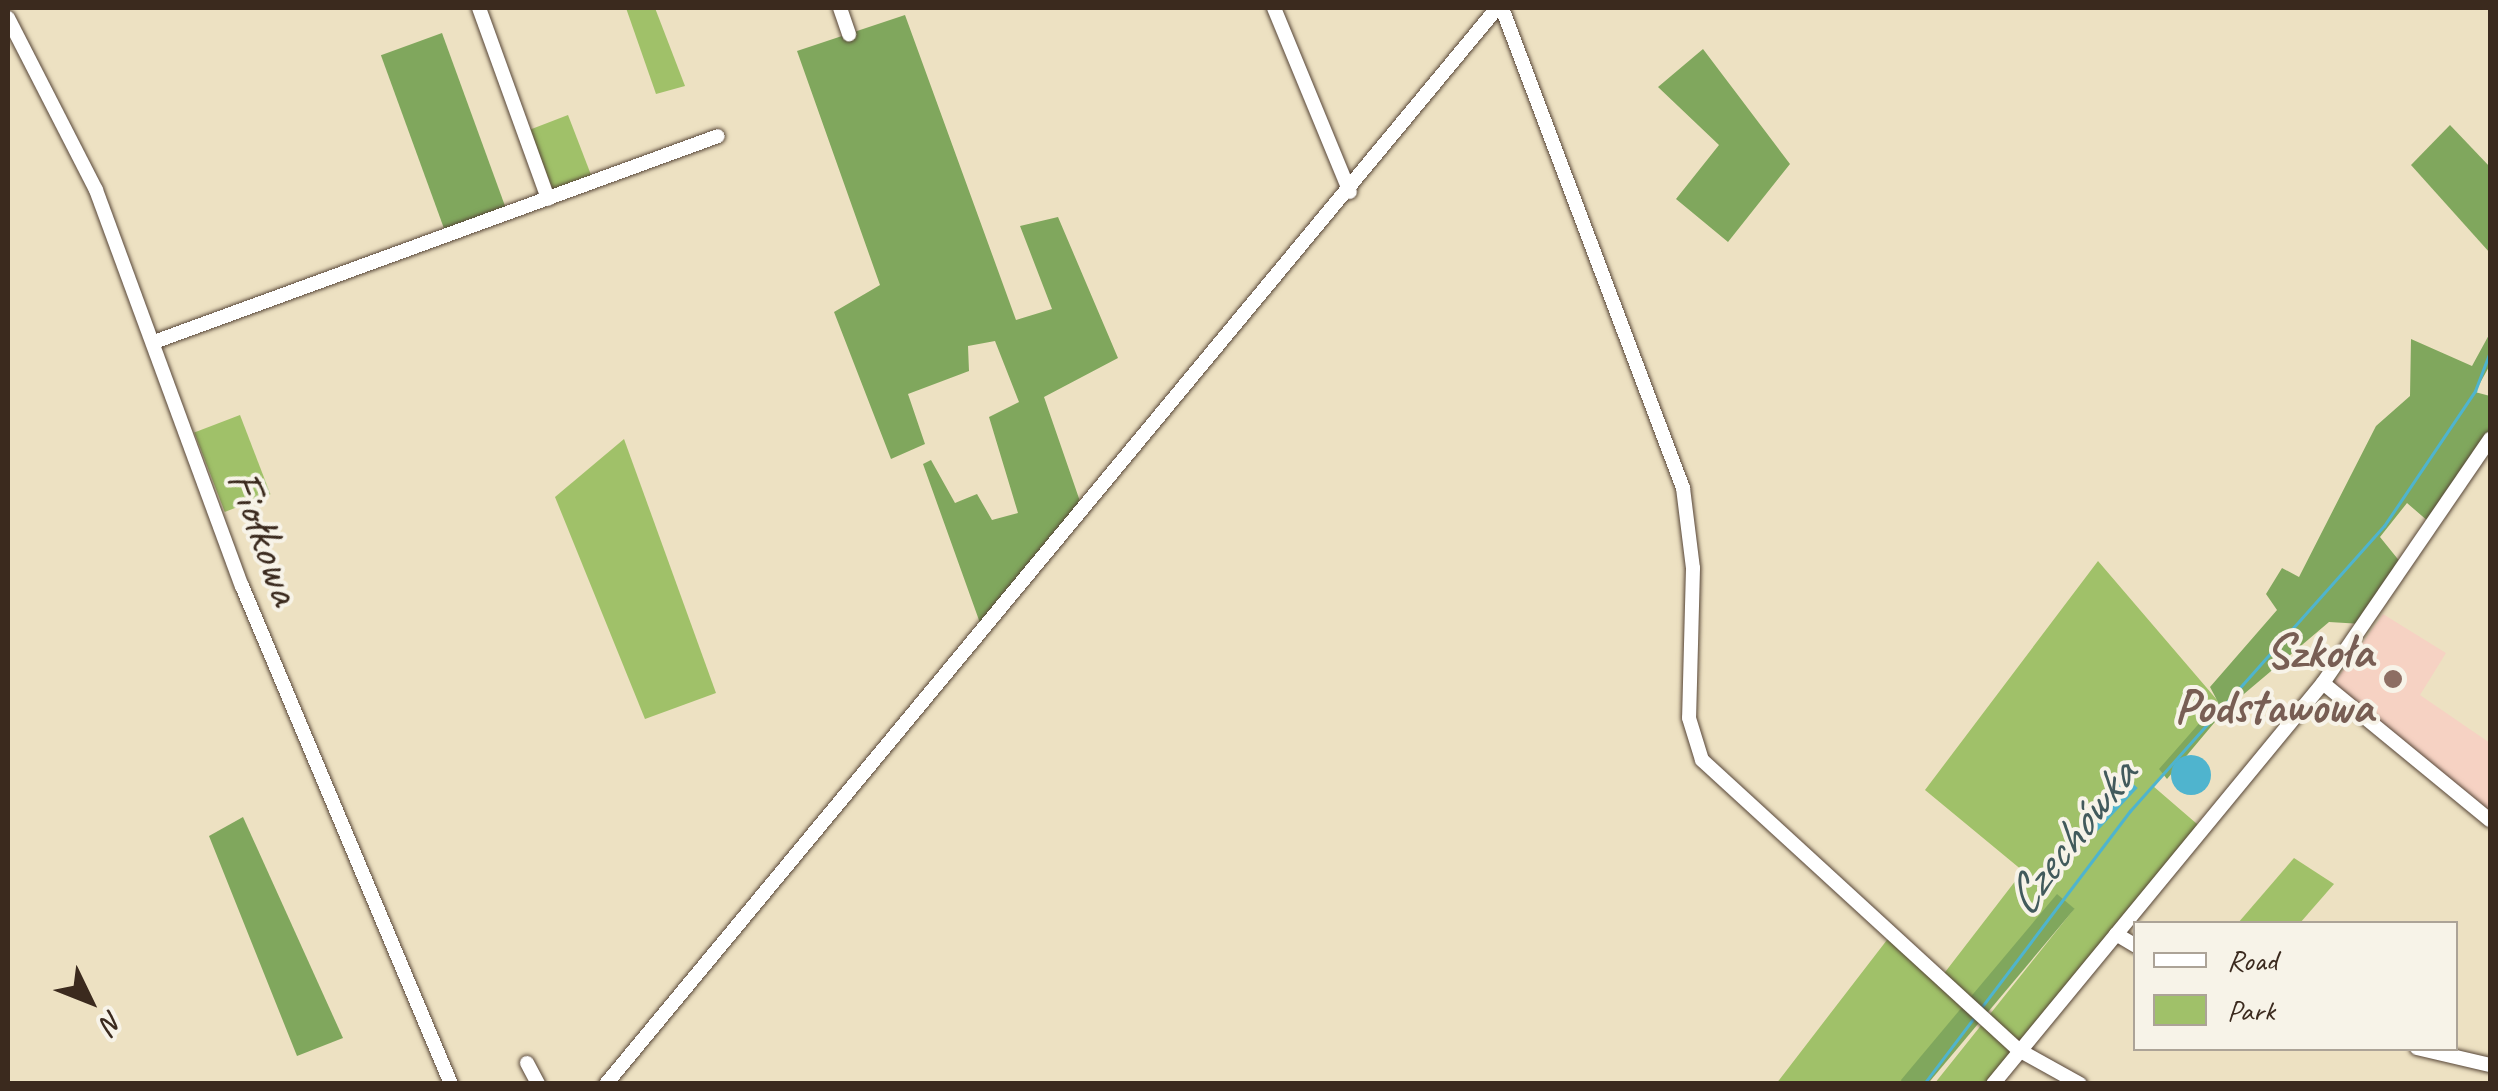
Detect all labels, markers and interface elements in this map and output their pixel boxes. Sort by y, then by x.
street label: Fiołkowa [214,462,316,612]
place label: Szkoła Podstawowa [2175,622,2373,735]
marker: Szkoła Podstawowa [2382,668,2404,690]
water label: Czechówka [1991,747,2149,927]
legend [2133,921,2458,1051]
text: Road [2227,941,2277,979]
north arrow [40,951,140,1051]
text: Park [2227,991,2275,1029]
text: N [94,1004,131,1040]

